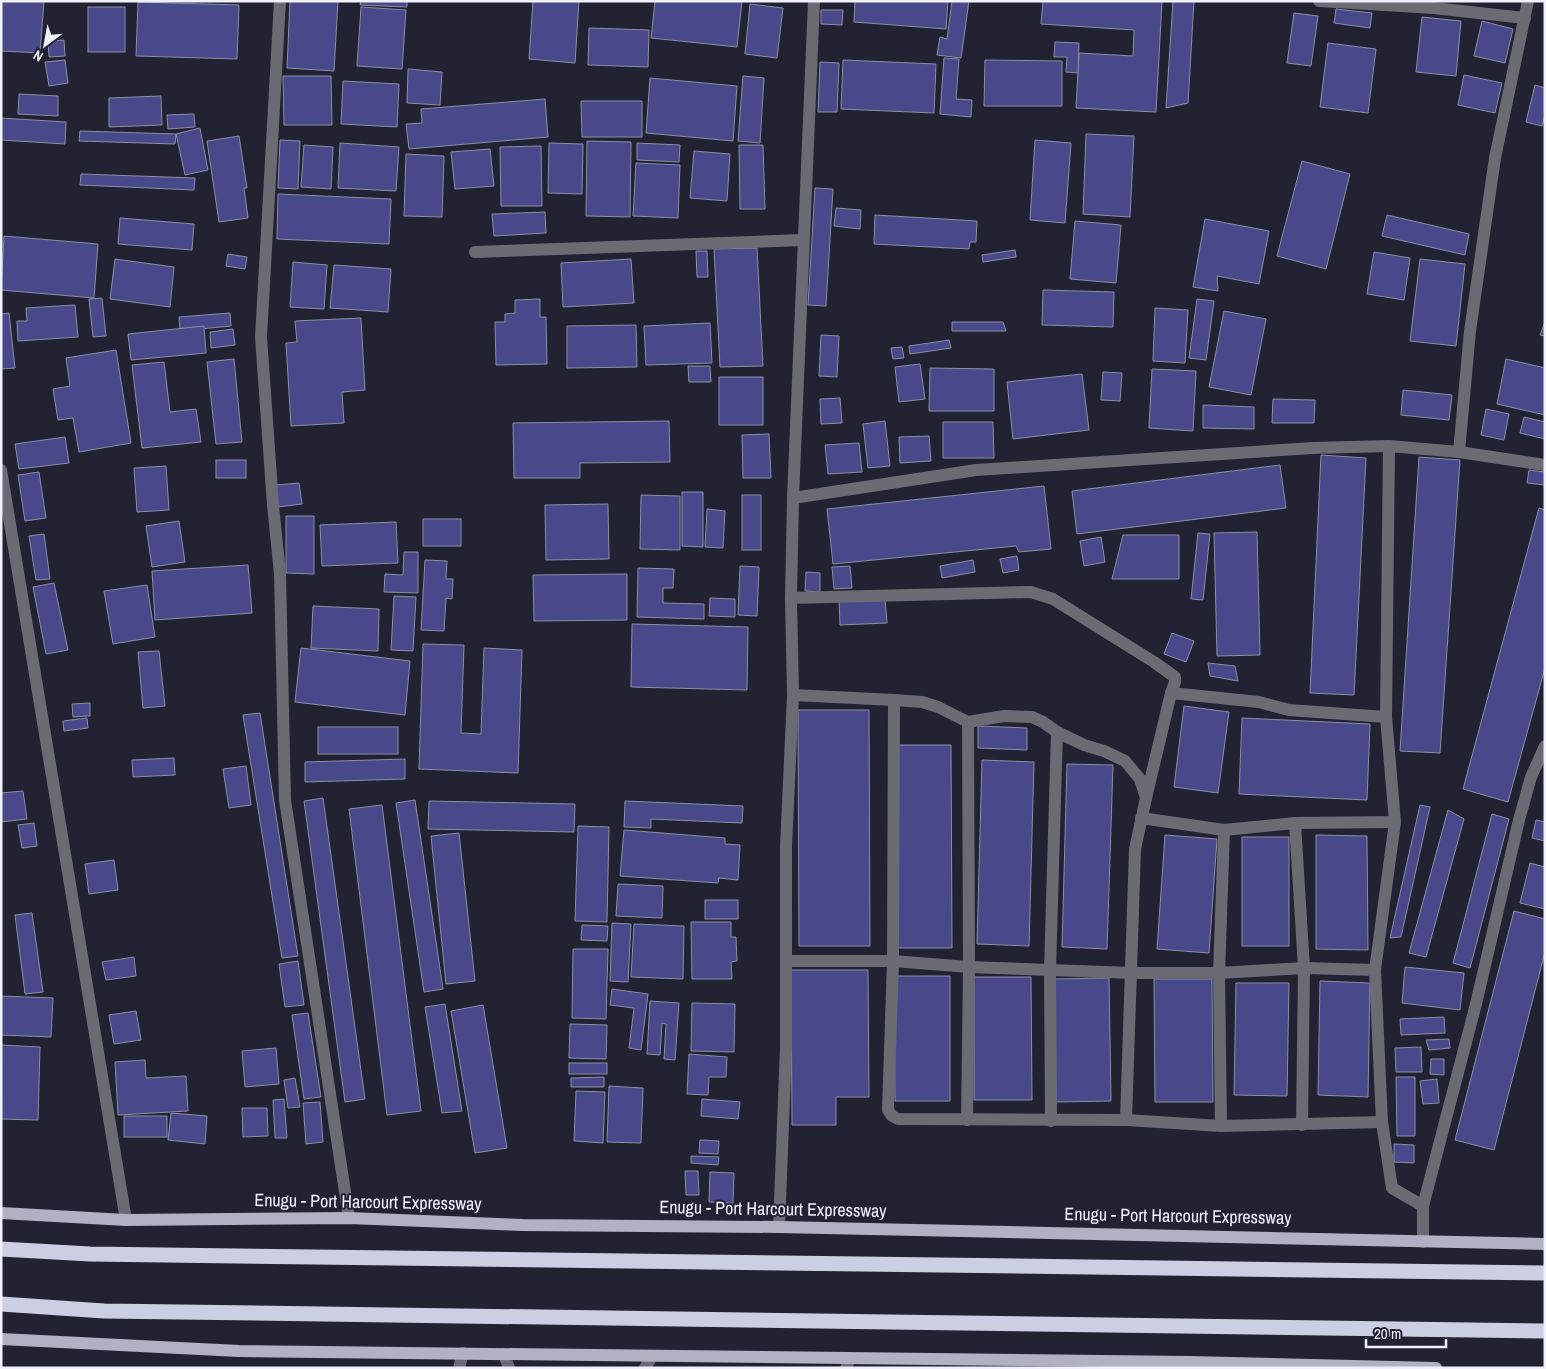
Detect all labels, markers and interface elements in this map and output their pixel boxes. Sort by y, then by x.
north arrow [20,20,70,70]
text: N [30,46,46,66]
street label: Enugu - Port Harcourt Expressway [254,1187,482,1216]
street label: Enugu - Port Harcourt Expressway [659,1194,887,1223]
street label: Enugu - Port Harcourt Expressway [1064,1201,1292,1230]
scale bar [1366,1316,1446,1348]
text: 20 m [1374,1323,1401,1344]

